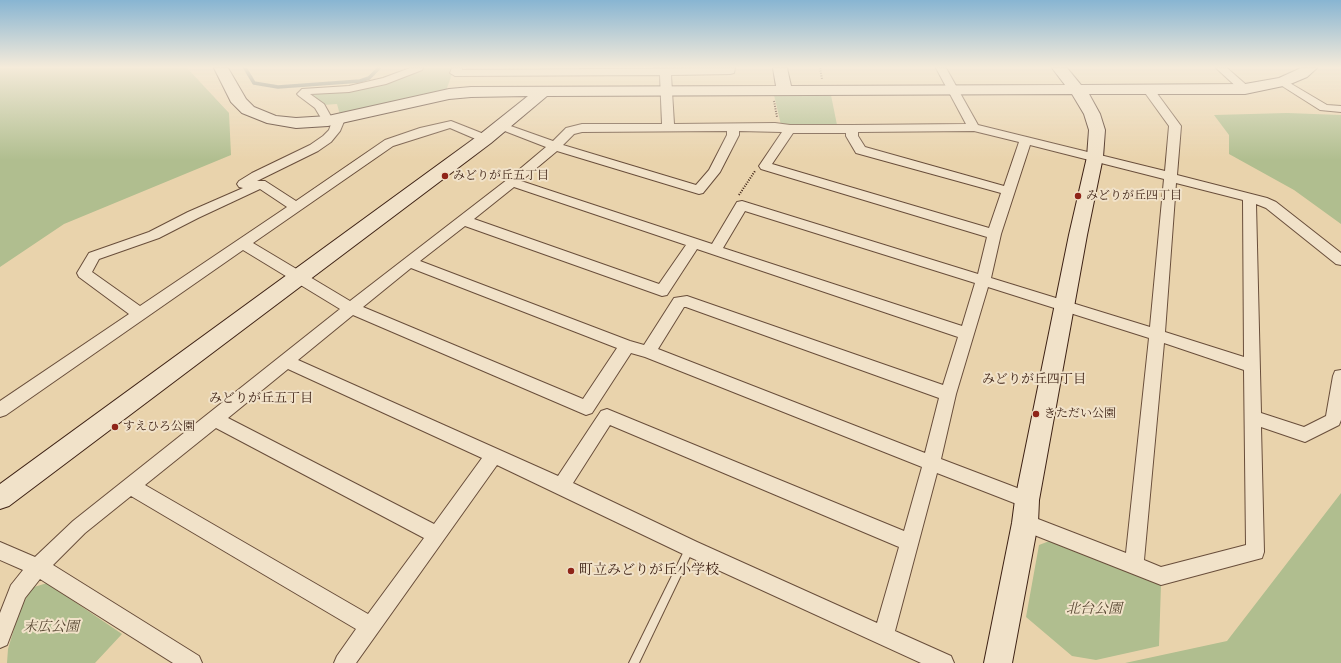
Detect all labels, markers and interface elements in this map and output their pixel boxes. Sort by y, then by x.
place label: みどりが丘五丁目 [453,169,549,183]
marker: みどりが丘五丁目 [440,171,450,181]
place label: みどりが丘四丁目 [1086,189,1182,203]
marker: みどりが丘四丁目 [1073,191,1083,201]
district label: みどりが丘四丁目 [982,372,1086,388]
district label: みどりが丘五丁目 [209,391,313,407]
place label: きただい公園 [1044,407,1116,421]
marker: きただい公園 [1031,409,1041,419]
place label: すえひろ公園 [123,420,195,434]
marker: すえひろ公園 [110,422,120,432]
place label: 町立みどりが丘小学校 [579,563,719,579]
marker: 町立みどりが丘小学校 [566,566,576,576]
park label: 北台公園 [1066,602,1122,618]
park label: 末広公園 [23,620,79,636]

